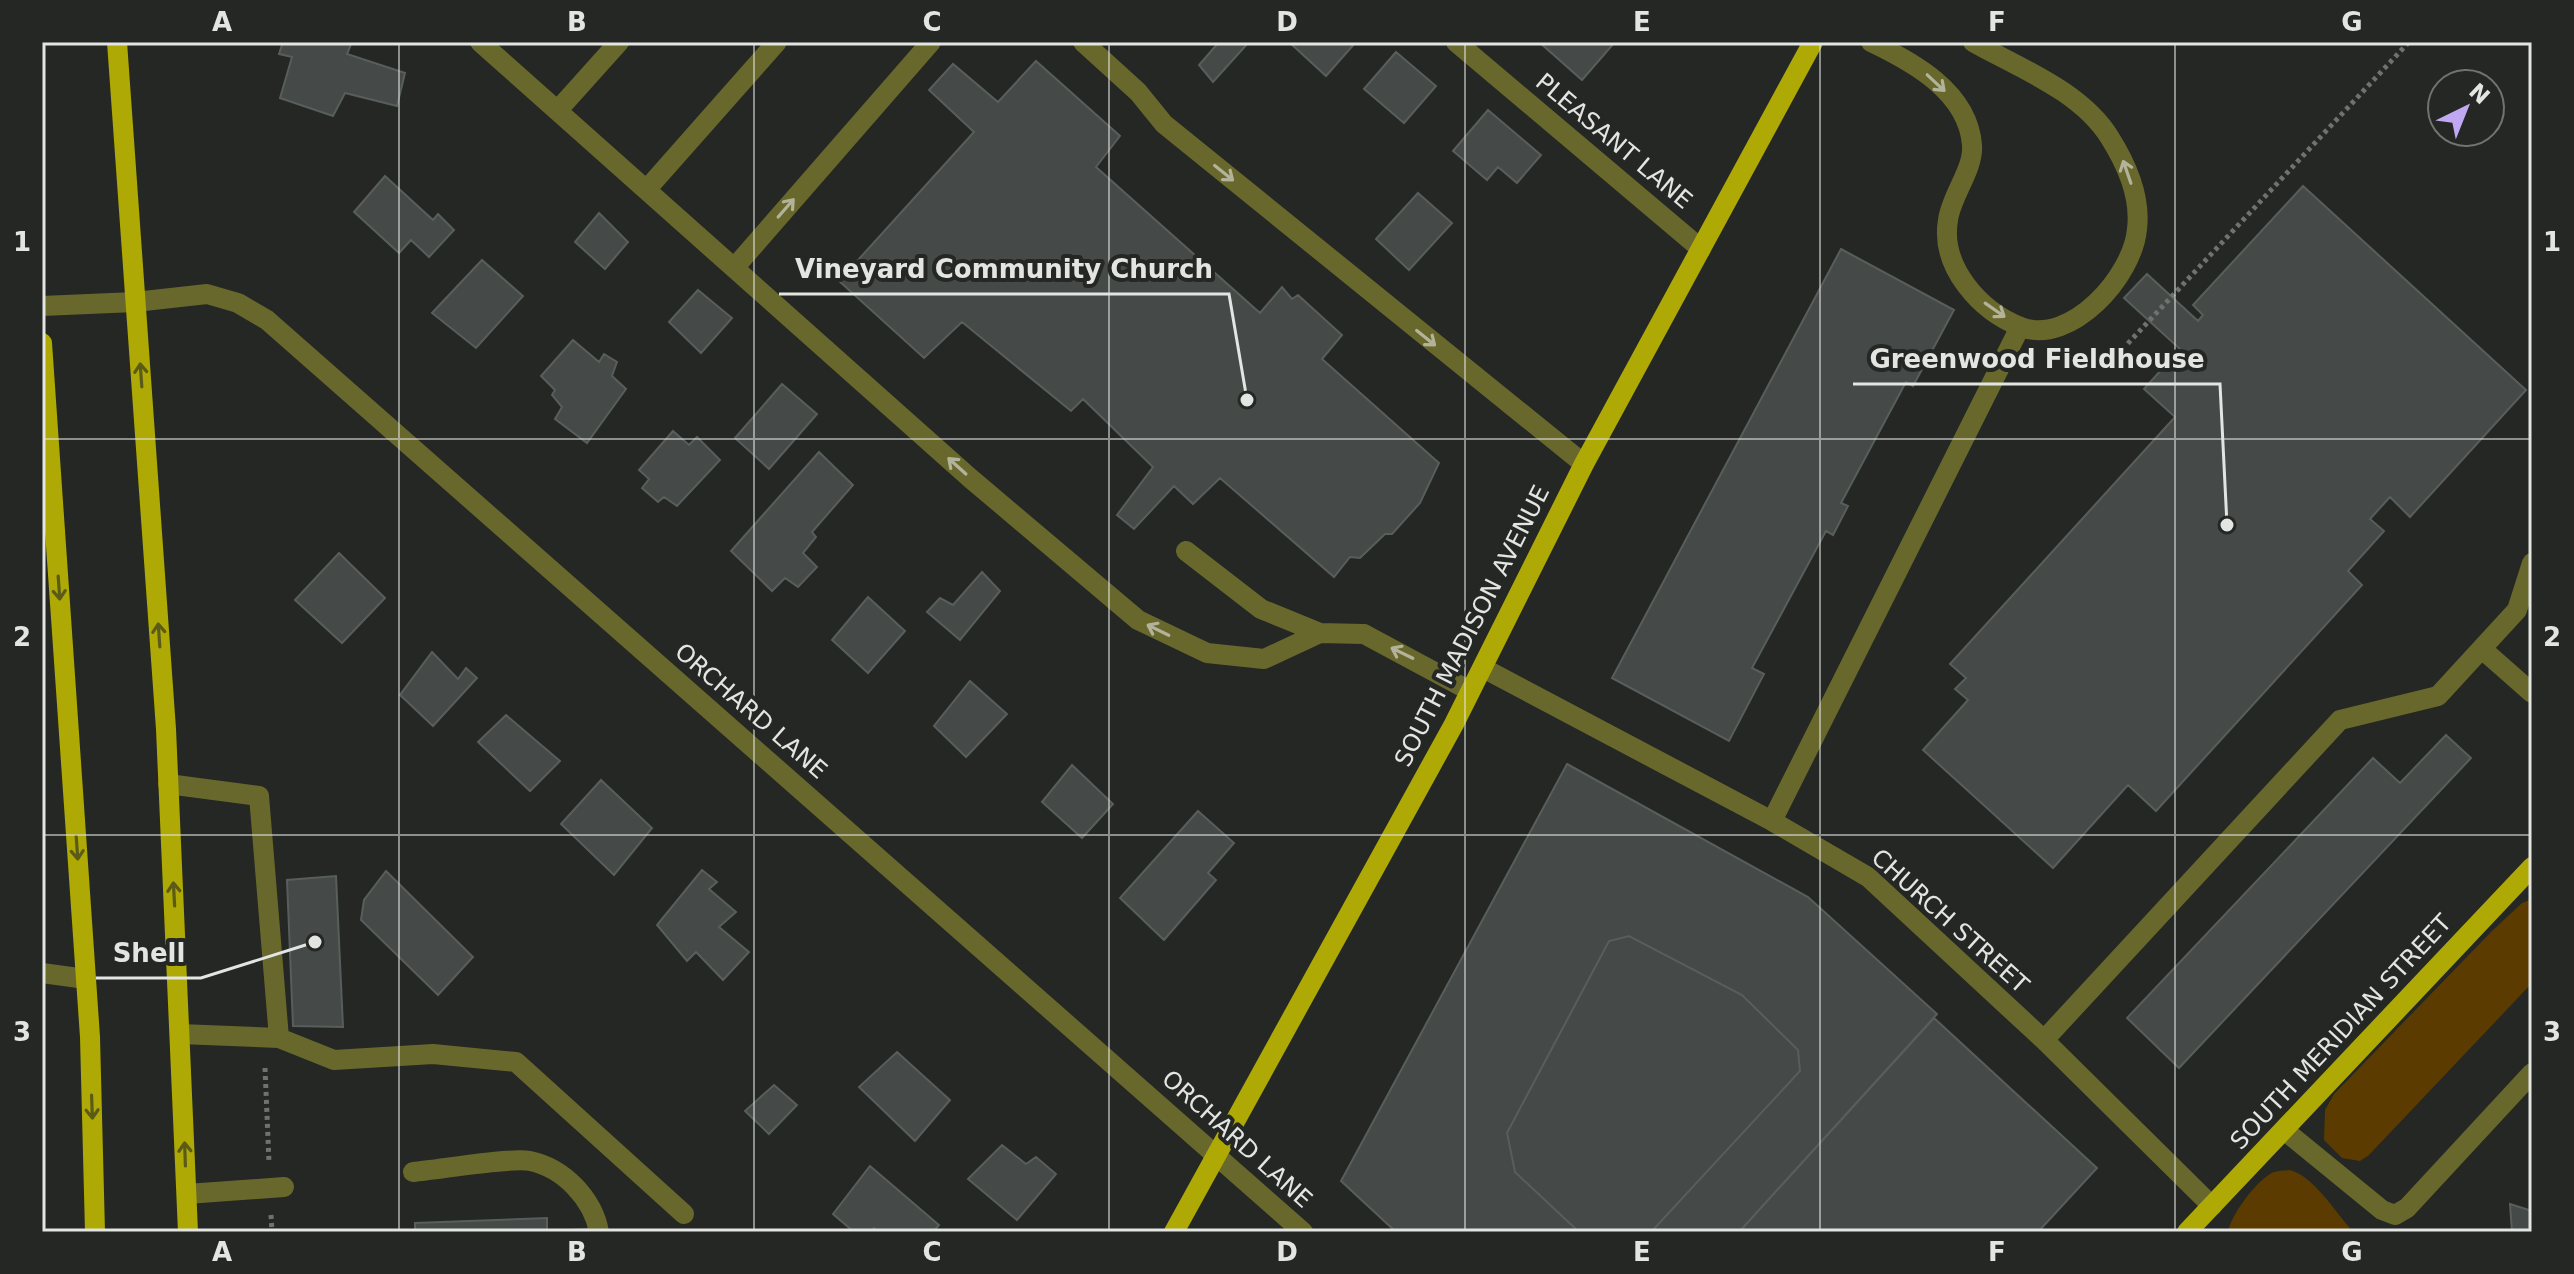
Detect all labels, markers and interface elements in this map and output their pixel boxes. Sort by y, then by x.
text: A [212,7,232,37]
text: B [567,7,587,37]
text: C [922,7,942,37]
text: D [1276,7,1298,37]
text: E [1633,7,1651,37]
text: F [1988,7,2006,37]
text: G [2341,7,2363,37]
street label: PLEASANT LANE [1530,68,1698,214]
north arrow [2426,68,2506,148]
one-way arrow [1926,74,1946,92]
text: N [2464,78,2495,109]
one-way arrow [2119,160,2134,185]
one-way arrow [1213,164,1234,182]
one-way arrow [777,198,795,218]
text: 1 [13,227,31,257]
text: 1 [2543,227,2561,257]
callout: Vineyard Community Church [779,244,1229,294]
text: Vineyard Community Church [795,254,1213,284]
one-way arrow [1983,302,2005,318]
one-way arrow [1415,329,1436,347]
callout: Greenwood Fieldhouse [1853,334,2220,384]
text: Greenwood Fieldhouse [1869,344,2205,374]
one-way arrow [133,362,148,389]
one-way arrow [948,457,968,475]
street label: SOUTH MADISON AVENUE [1389,481,1555,771]
one-way arrow [52,574,67,601]
text: 2 [13,622,31,652]
one-way arrow [151,622,166,649]
one-way arrow [1146,622,1170,637]
text: 2 [2543,622,2561,652]
street label: ORCHARD LANE [669,638,833,784]
one-way arrow [1391,644,1415,660]
one-way arrow [70,834,85,861]
street label: CHURCH STREET [1866,843,2035,999]
one-way arrow [166,881,181,908]
street label: SOUTH MERIDIAN STREET [2225,909,2457,1155]
callout: Shell [96,928,201,978]
text: Shell [113,938,185,968]
text: 3 [13,1017,31,1047]
text: 3 [2543,1017,2561,1047]
street label: ORCHARD LANE [1156,1064,1318,1214]
one-way arrow [84,1093,99,1120]
one-way arrow [177,1141,192,1168]
text: A [212,1237,232,1267]
text: B [567,1237,587,1267]
text: C [922,1237,942,1267]
text: D [1276,1237,1298,1267]
text: E [1633,1237,1651,1267]
text: F [1988,1237,2006,1267]
text: G [2341,1237,2363,1267]

